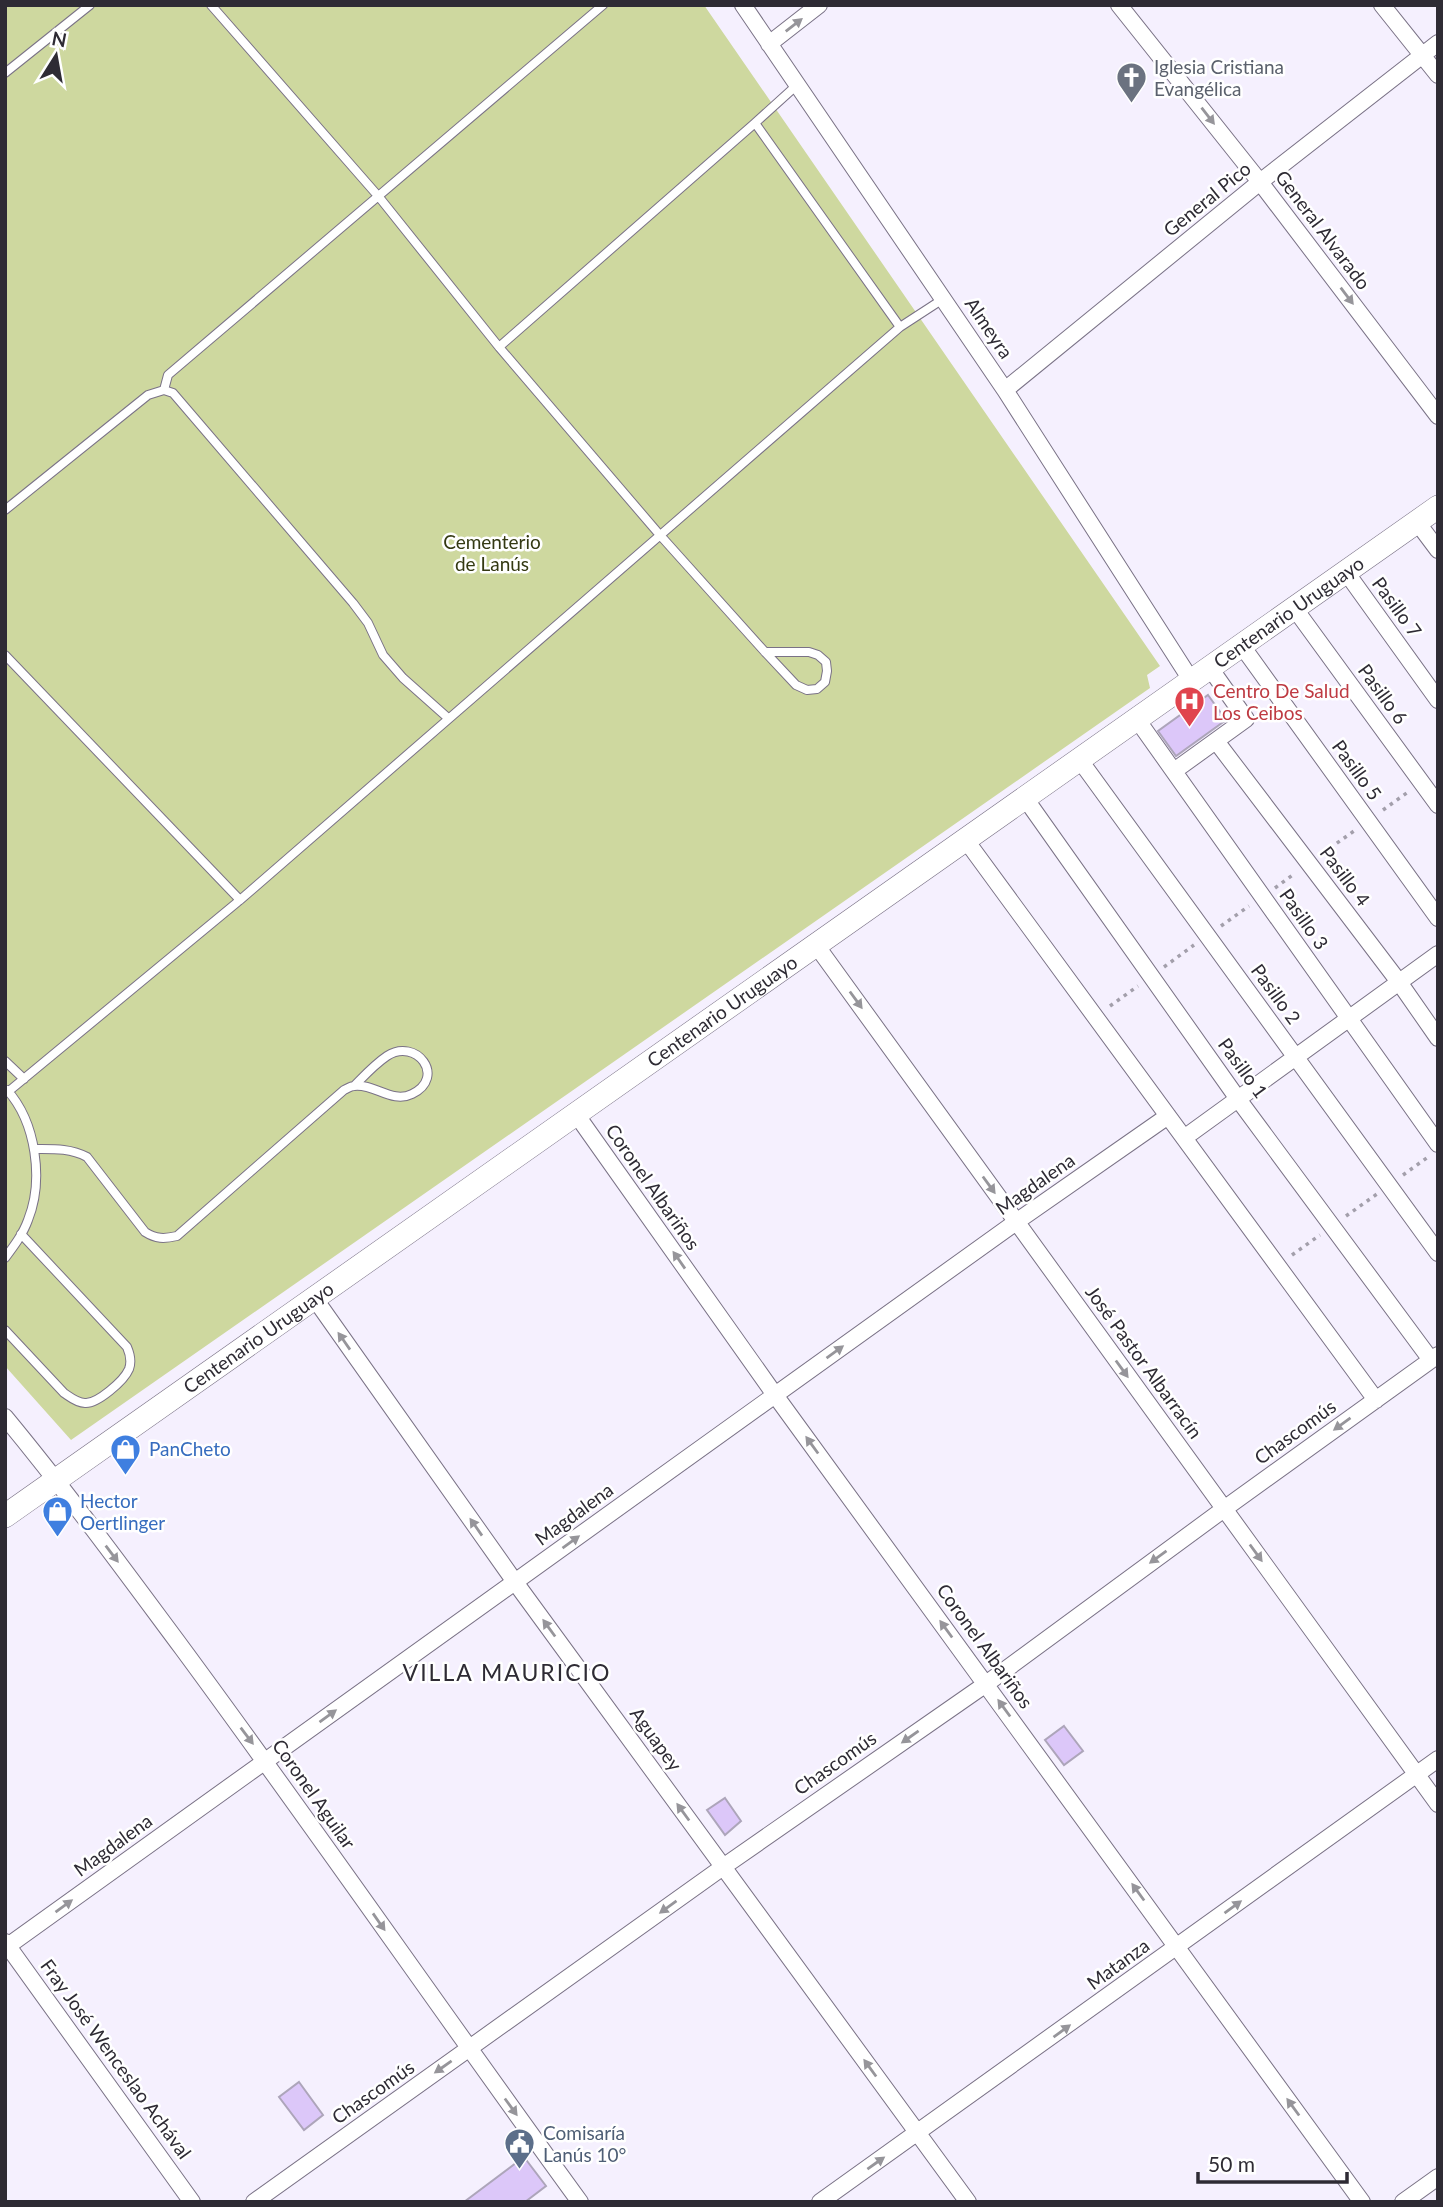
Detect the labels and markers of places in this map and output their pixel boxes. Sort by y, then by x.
place label: Iglesia Cristiana Evangélica [1154,55,1284,100]
church icon: Iglesia Cristiana Evangélica [1114,61,1148,105]
place label: Centro De Salud Los Ceibos [1213,679,1350,724]
hospital icon: Centro De Salud Los Ceibos [1173,685,1207,729]
shop icon: PanCheto [109,1432,143,1476]
place label: PanCheto [149,1437,231,1460]
place label: Hector Oertlinger [80,1489,165,1534]
shop icon: Hector Oertlinger [40,1495,74,1539]
place label: Comisaría Lanús 10° [543,2121,627,2166]
public building icon: Comisaría Lanús 10° [503,2127,537,2171]

